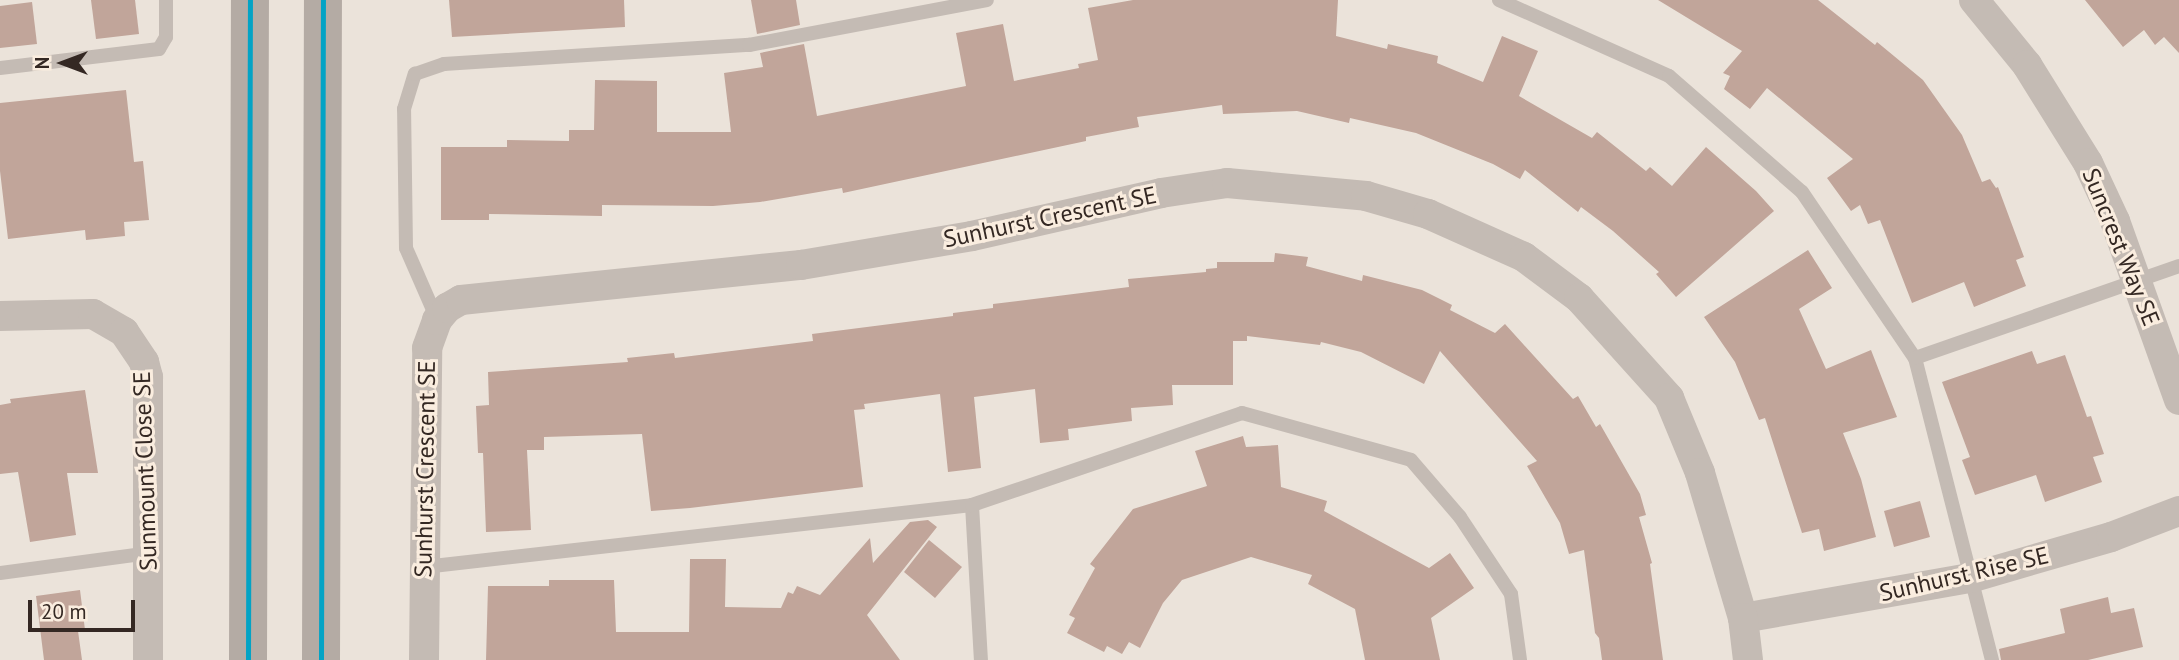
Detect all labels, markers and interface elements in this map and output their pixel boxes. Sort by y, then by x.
north arrow [28,28,98,98]
text: N [30,57,54,69]
street label: Suncrest Way SE [2076,163,2166,331]
street label: Sunhurst Crescent SE [941,180,1159,254]
street label: Sunhurst Crescent SE [409,360,441,578]
street label: Sunmount Close SE [127,371,163,571]
street label: Sunhurst Rise SE [1877,541,2051,607]
scale bar [32,586,138,630]
text: 20 m [41,598,87,625]

